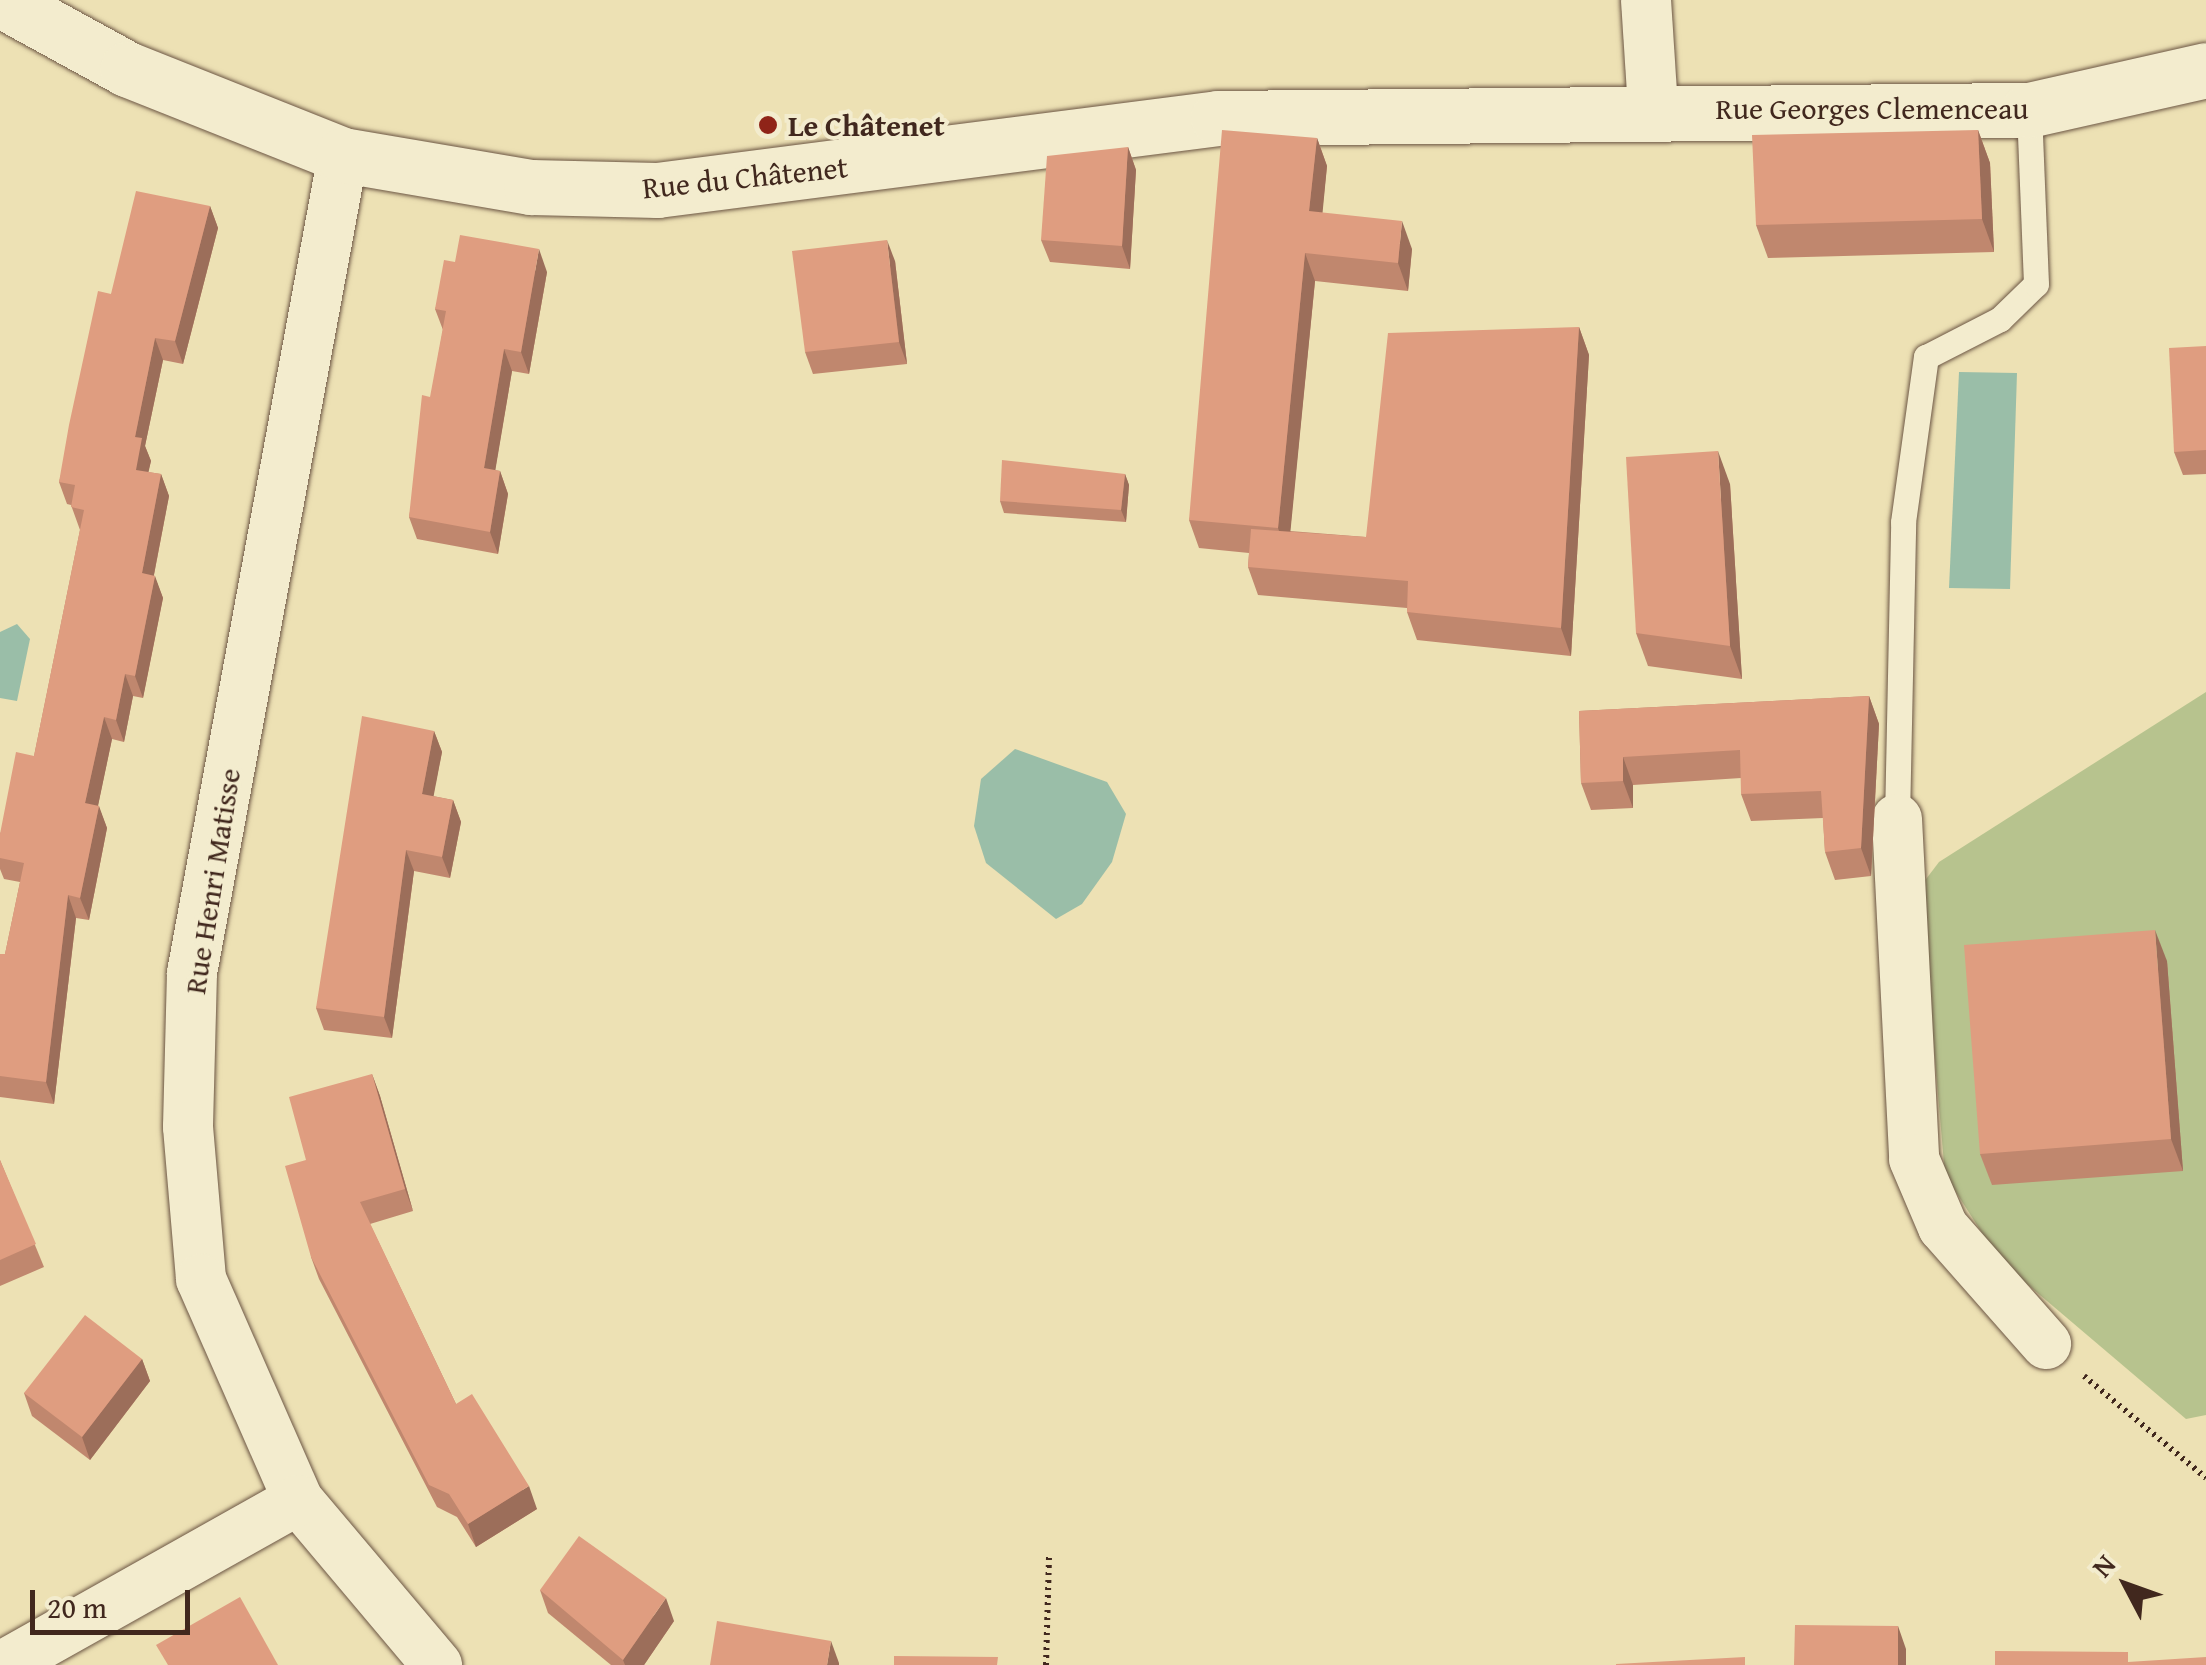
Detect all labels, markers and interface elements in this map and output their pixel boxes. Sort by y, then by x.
street label: Rue Georges Clemenceau [1715,90,2029,126]
place label: Le Châtenet [788,107,945,143]
marker: Le Châtenet [757,114,779,136]
street label: Rue du Châtenet [640,148,850,206]
street label: Rue Henri Matisse [176,766,248,996]
north arrow [2076,1535,2176,1635]
text: N [2081,1544,2125,1586]
scale bar [35,1570,195,1632]
text: 20 m [47,1585,107,1629]

